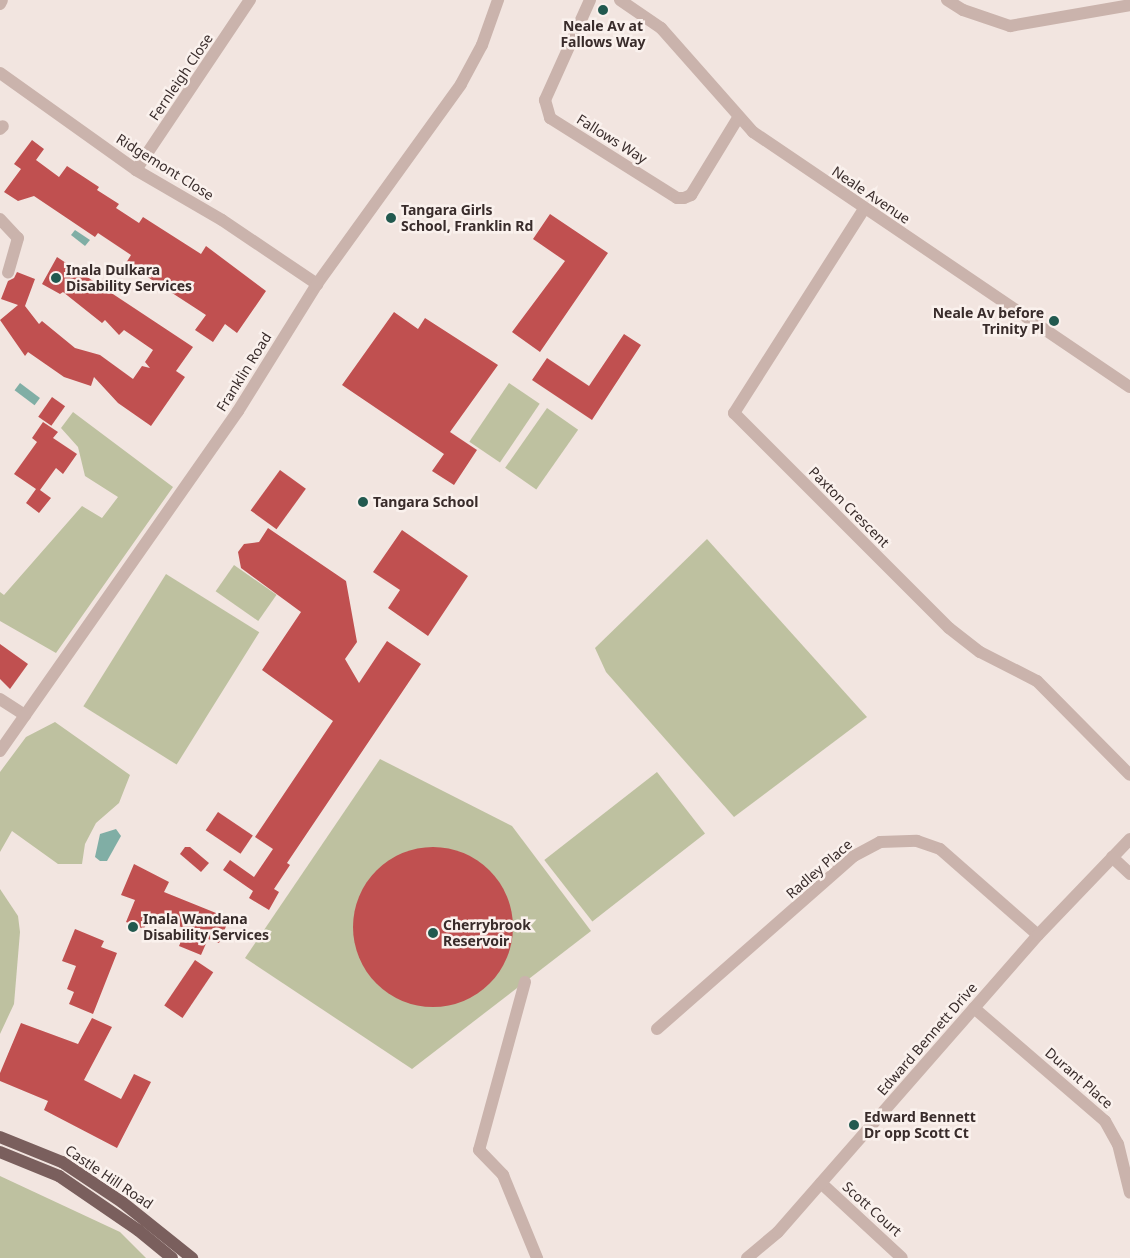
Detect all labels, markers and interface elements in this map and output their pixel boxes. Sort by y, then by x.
marker: Neale Av at Fallows Way [597,4,609,16]
place label: Neale Av at Fallows Way [560,18,646,50]
street label: Fernleigh Close [146,30,216,124]
street label: Fallows Way [574,111,650,167]
street label: Ridgemont Close [113,130,217,204]
street label: Neale Avenue [829,163,913,227]
place label: Tangara Girls School, Franklin Rd [401,202,533,234]
marker: Tangara Girls School, Franklin Rd [385,212,397,224]
place label: Inala Dulkara Disability Services [66,262,192,294]
marker: Inala Dulkara Disability Services [50,272,62,284]
place label: Neale Av before Trinity Pl [933,305,1044,338]
marker: Neale Av before Trinity Pl [1048,315,1060,327]
street label: Franklin Road [213,329,275,415]
street label: Paxton Crescent [805,463,893,551]
place label: Tangara School [373,494,478,510]
marker: Tangara School [357,496,369,508]
street label: Radley Place [783,836,855,902]
place label: Inala Wandana Disability Services [143,911,269,944]
place label: Cherrybrook Reservoir [443,917,531,950]
marker: Inala Wandana Disability Services [127,921,139,933]
marker: Cherrybrook Reservoir [427,927,439,939]
street label: Edward Bennett Drive [874,979,980,1099]
street label: Durant Place [1042,1044,1116,1112]
place label: Edward Bennett Dr opp Scott Ct [864,1109,976,1142]
marker: Edward Bennett Dr opp Scott Ct [848,1119,860,1131]
street label: Castle Hill Road [62,1141,156,1213]
street label: Scott Court [839,1178,905,1240]

